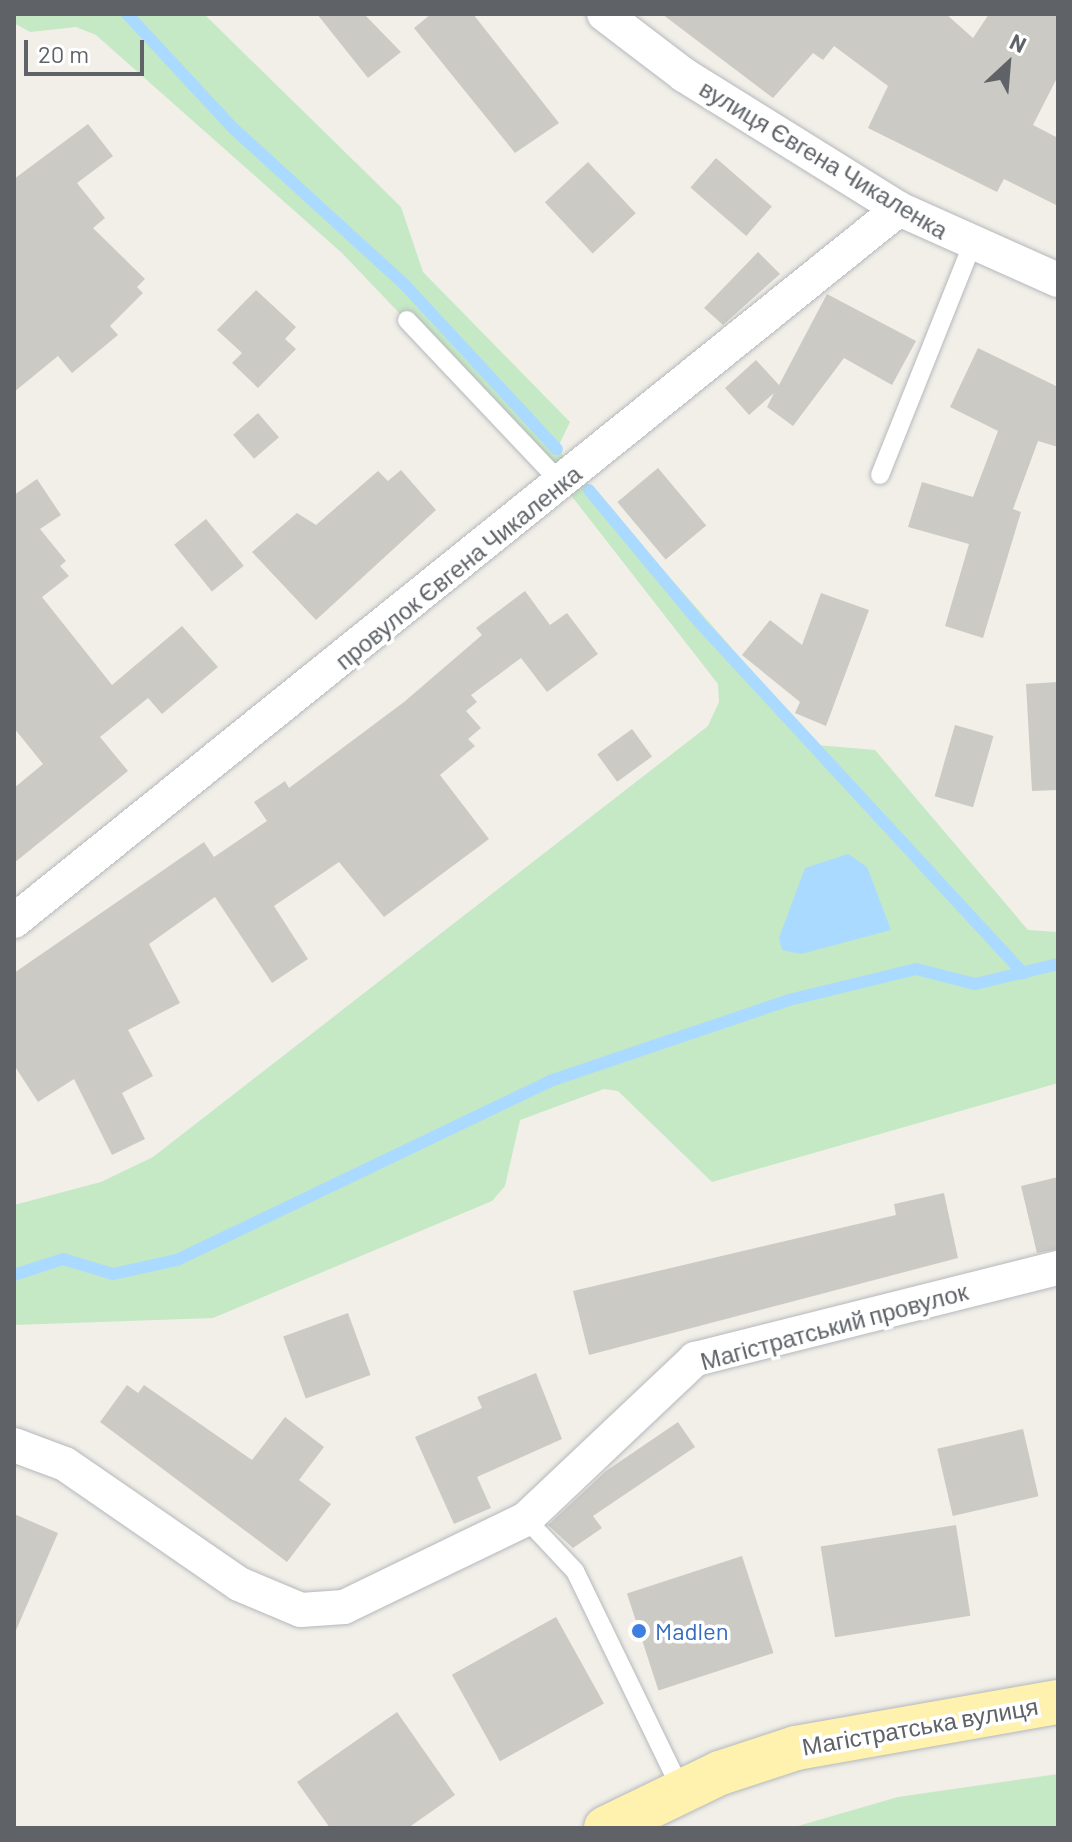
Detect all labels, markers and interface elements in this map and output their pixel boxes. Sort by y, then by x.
scale bar [28,24,148,74]
north arrow [968,24,1048,104]
text: N [1006,28,1031,57]
text: 20 m [38,39,89,68]
street label: вулиця Євгена Чикаленка [695,73,953,245]
street label: провулок Євгена Чикаленка [329,459,587,675]
street label: Магістратський провулок [697,1276,971,1376]
place label: Madlen [655,1617,729,1645]
marker: Madlen [630,1622,648,1640]
street label: Магістратська вулиця [800,1691,1040,1761]

